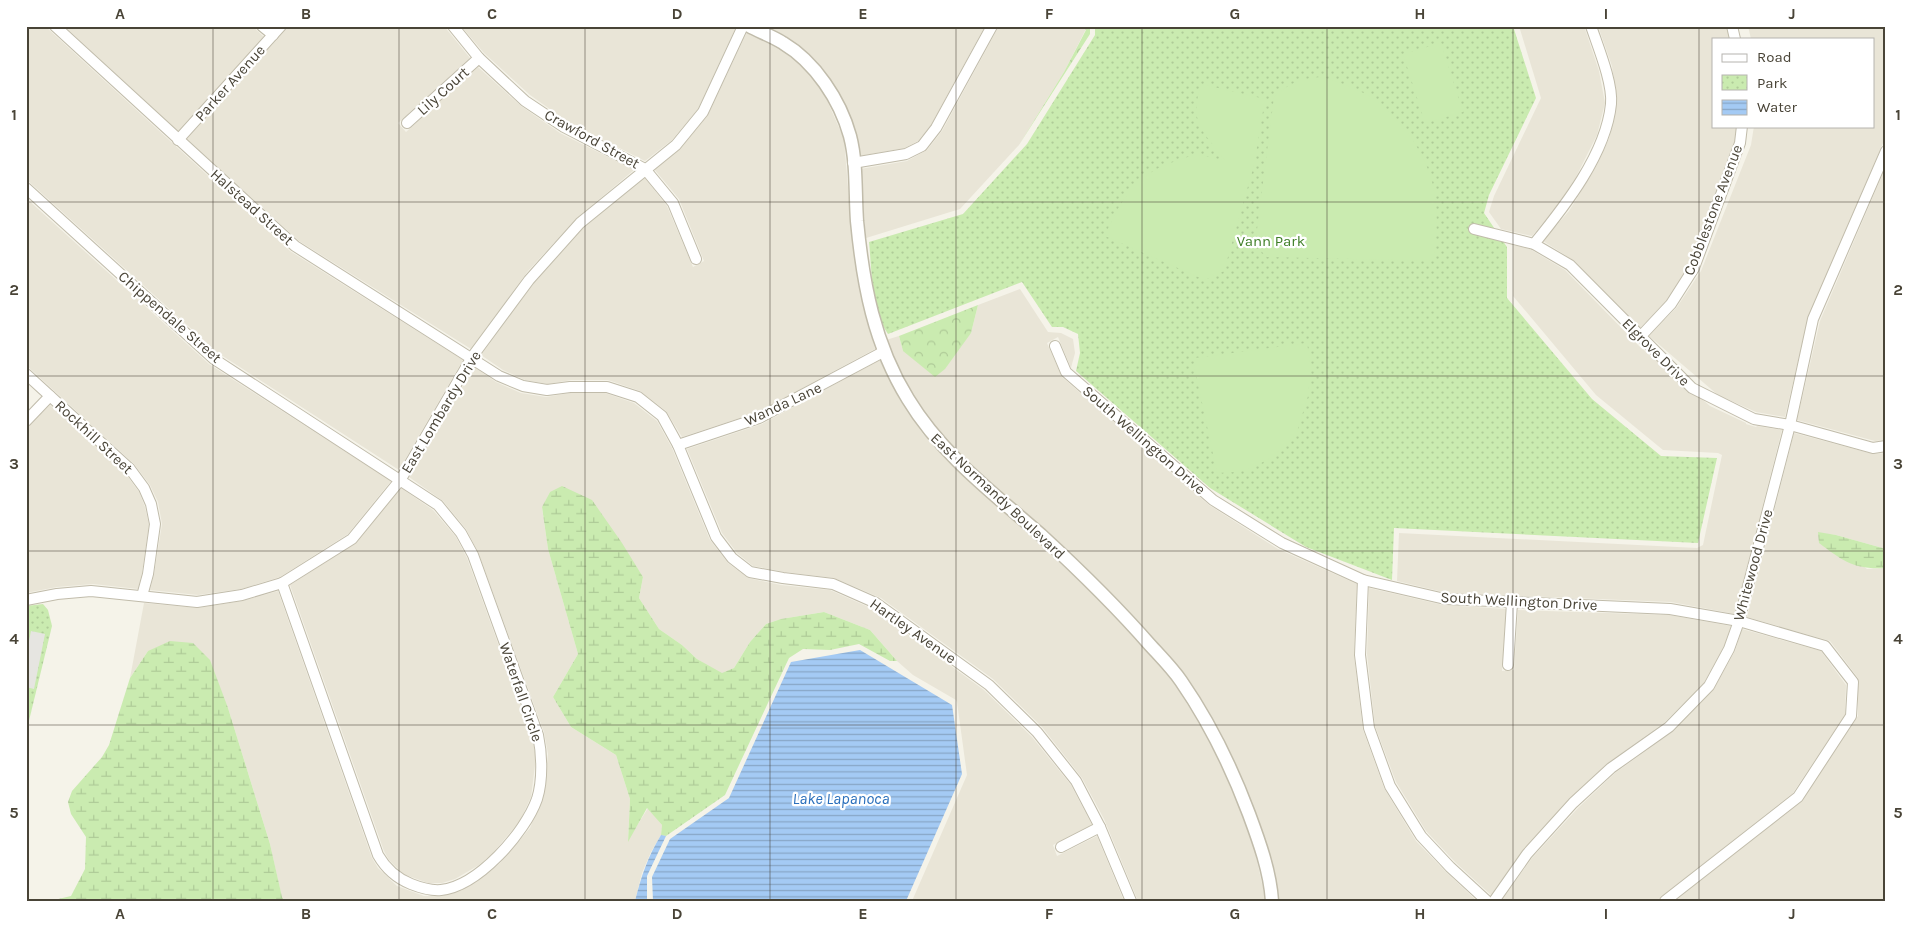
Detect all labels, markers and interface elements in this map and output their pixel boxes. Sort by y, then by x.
text: A [115,4,125,23]
text: B [301,4,311,23]
text: C [487,4,497,23]
text: D [672,4,683,23]
text: E [858,4,868,23]
text: F [1045,4,1054,23]
text: G [1230,4,1240,23]
text: H [1414,4,1426,23]
text: I [1604,4,1608,23]
text: J [1788,4,1796,23]
legend [1712,38,1874,128]
street label: Parker Avenue [191,41,269,125]
text: Road [1757,48,1792,66]
street label: Lily Court [413,63,473,119]
text: Park [1757,74,1787,92]
text: Water [1757,98,1798,116]
text: 1 [11,105,17,124]
street label: Crawford Street [541,105,643,173]
text: 1 [1895,105,1901,124]
street label: Cobblestone Avenue [1680,142,1746,278]
street label: Halstead Street [207,165,298,249]
park label: Vann Park [1237,232,1305,250]
street label: Chippendale Street [115,267,226,367]
text: 2 [9,280,19,299]
text: 2 [1893,280,1903,299]
street label: Elgrove Drive [1618,314,1694,390]
street label: East Lombardy Drive [397,347,485,477]
street label: Wanda Lane [742,378,824,430]
street label: South Wellington Drive [1079,382,1209,498]
street label: Rockhill Street [51,396,137,478]
street label: East Normandy Boulevard [927,429,1069,563]
text: 3 [9,454,19,473]
text: 3 [1893,454,1903,473]
street label: Whitewood Drive [1729,507,1777,623]
street label: South Wellington Drive [1440,588,1598,614]
street label: Hartley Avenue [866,595,960,667]
text: 4 [9,629,19,648]
text: 4 [1893,629,1903,648]
street label: Waterfall Circle [496,640,546,744]
water label: Lake Lapanoca [792,789,890,808]
text: 5 [9,803,19,822]
text: 5 [1893,803,1903,822]
text: A [115,904,125,923]
text: B [301,904,311,923]
text: C [487,904,497,923]
text: D [672,904,683,923]
text: E [858,904,868,923]
text: F [1045,904,1054,923]
text: G [1230,904,1240,923]
text: H [1414,904,1426,923]
text: I [1604,904,1608,923]
text: J [1788,904,1796,923]

